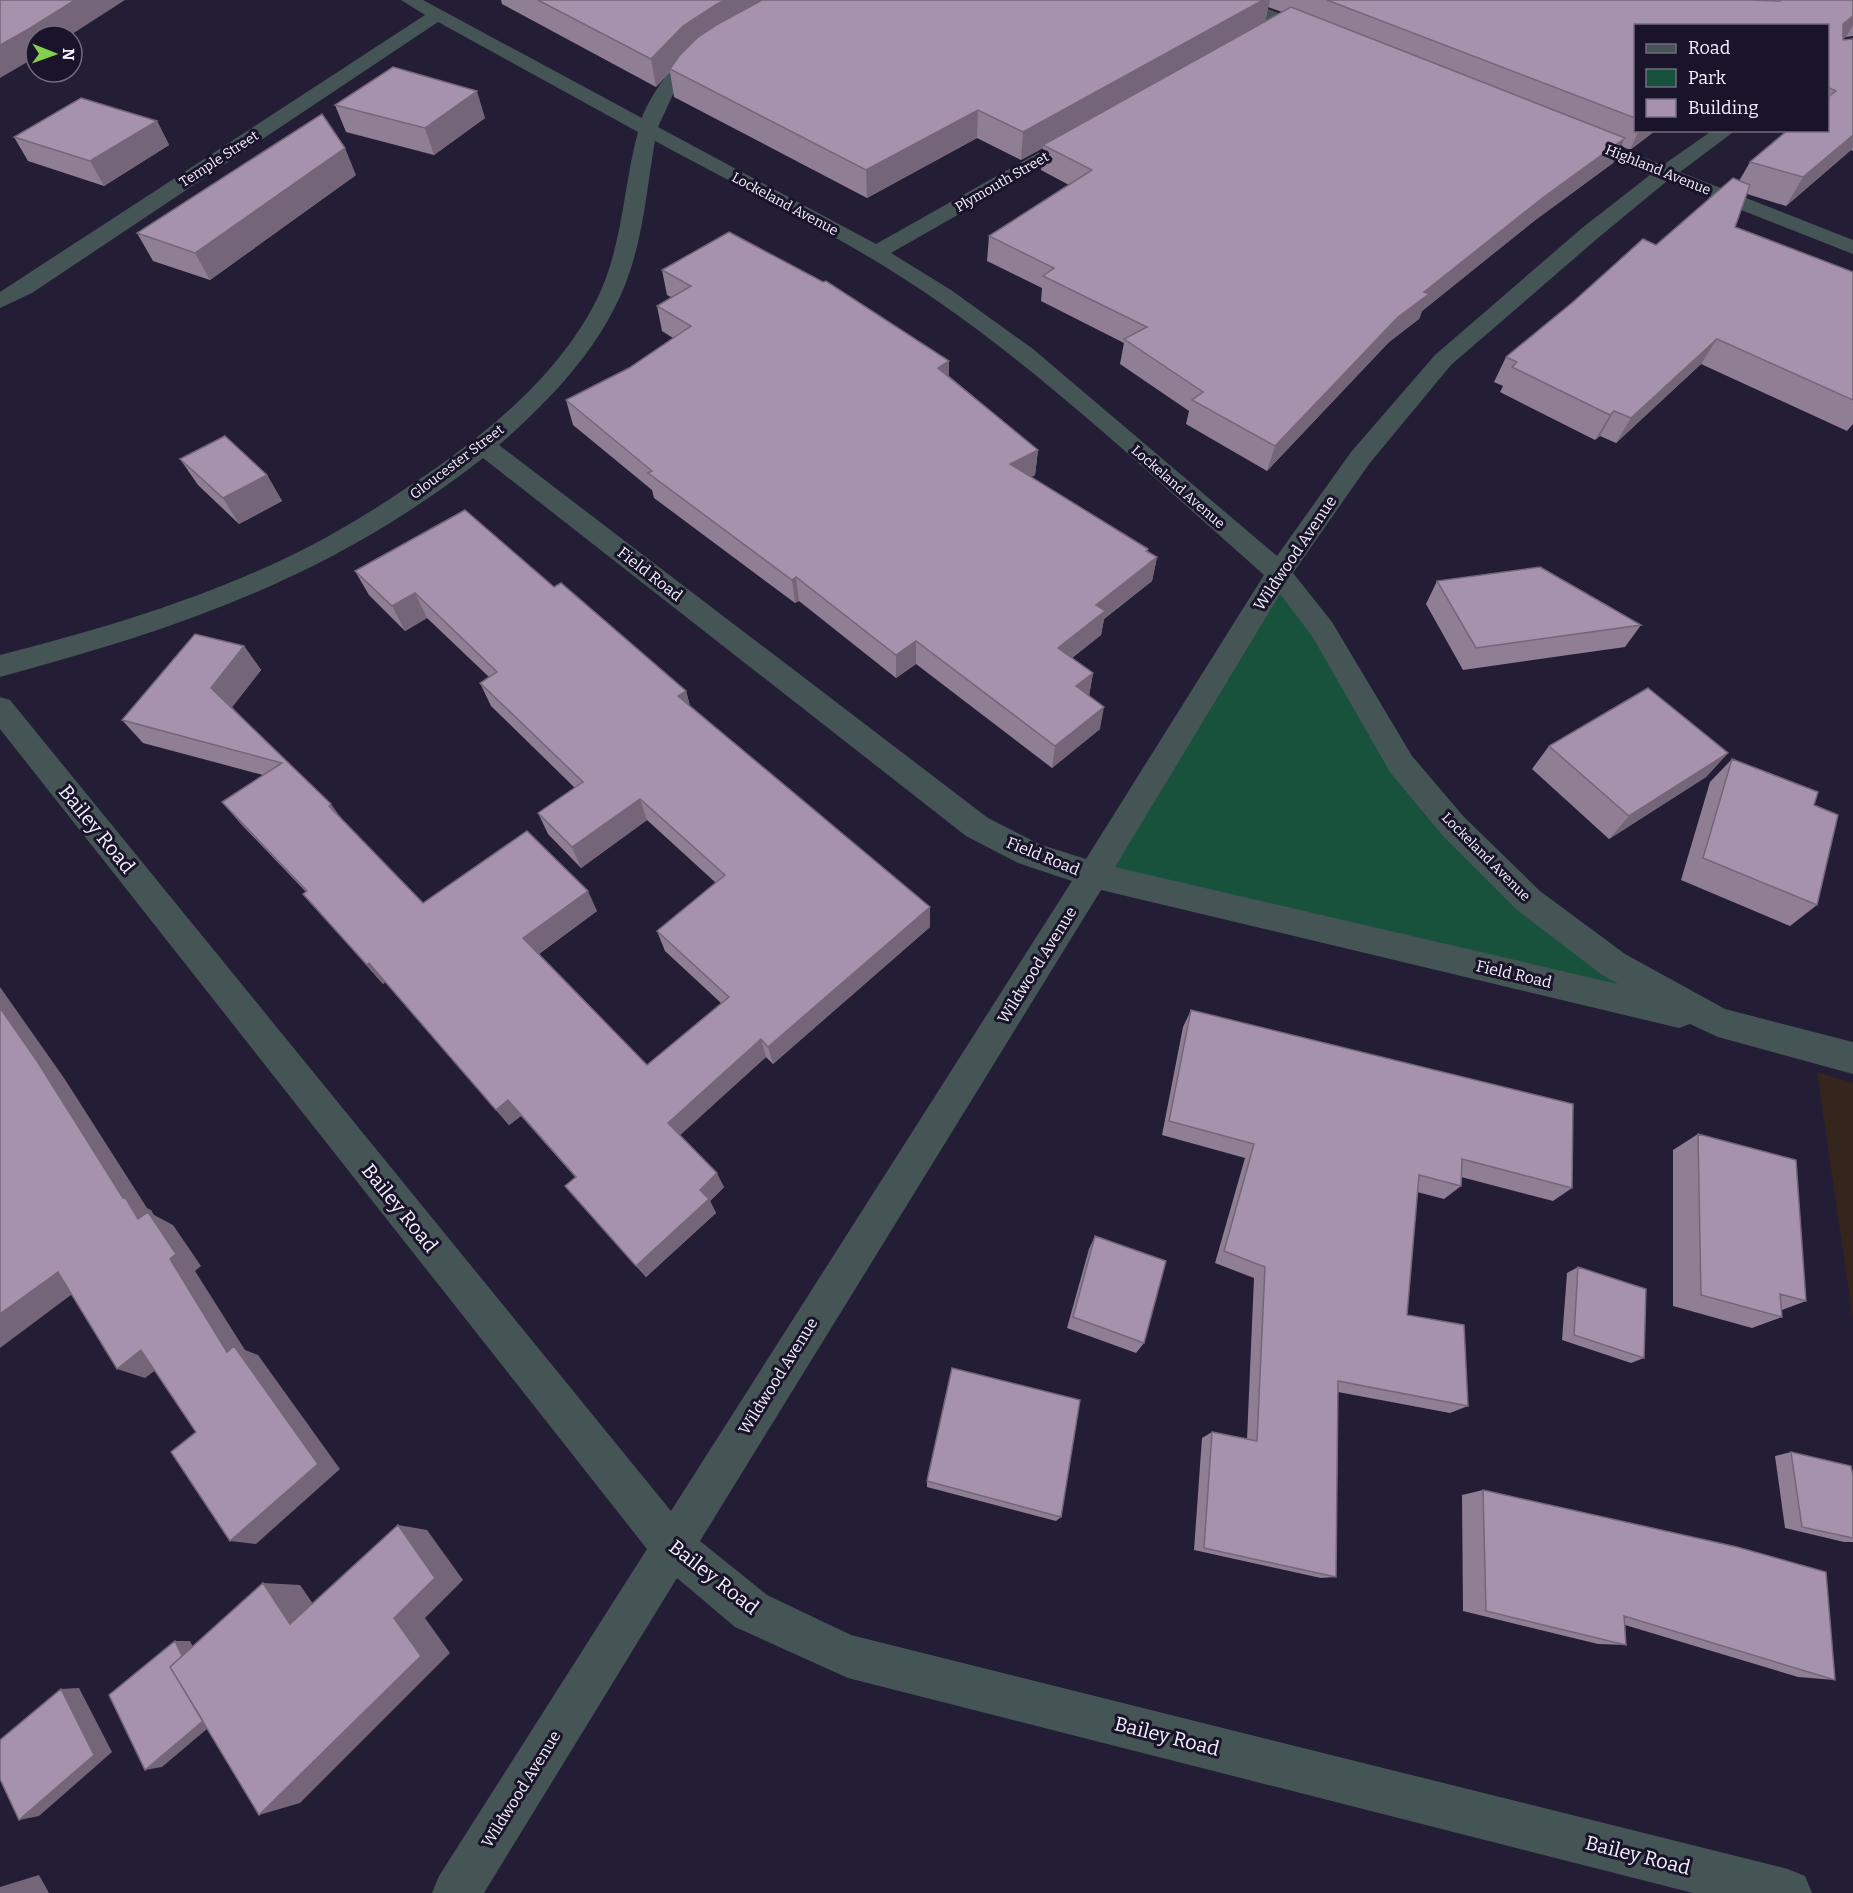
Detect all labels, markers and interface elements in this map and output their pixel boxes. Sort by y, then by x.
north arrow [24,24,84,84]
legend [1634,24,1829,132]
text: Road [1688,37,1731,59]
text: N [59,48,78,61]
text: Park [1688,67,1727,89]
text: Building [1688,97,1759,119]
street label: Temple Street [176,127,262,191]
street label: Highland Avenue [1603,141,1713,199]
street label: Plymouth Street [952,148,1052,216]
street label: Lockeland Avenue [729,169,841,239]
street label: Gloucester Street [407,421,507,503]
street label: Lockeland Avenue [1128,442,1228,532]
street label: Wildwood Avenue [1250,492,1340,614]
street label: Field Road [614,543,687,606]
street label: Bailey Road [54,780,140,878]
street label: Lockeland Avenue [1438,809,1534,905]
street label: Field Road [1004,833,1083,879]
street label: Wildwood Avenue [993,903,1081,1027]
street label: Field Road [1474,956,1554,992]
street label: Bailey Road [357,1159,443,1257]
street label: Wildwood Avenue [734,1314,822,1438]
street label: Bailey Road [664,1535,764,1620]
street label: Bailey Road [1112,1711,1222,1761]
street label: Wildwood Avenue [477,1727,565,1851]
street label: Bailey Road [1583,1830,1693,1880]

